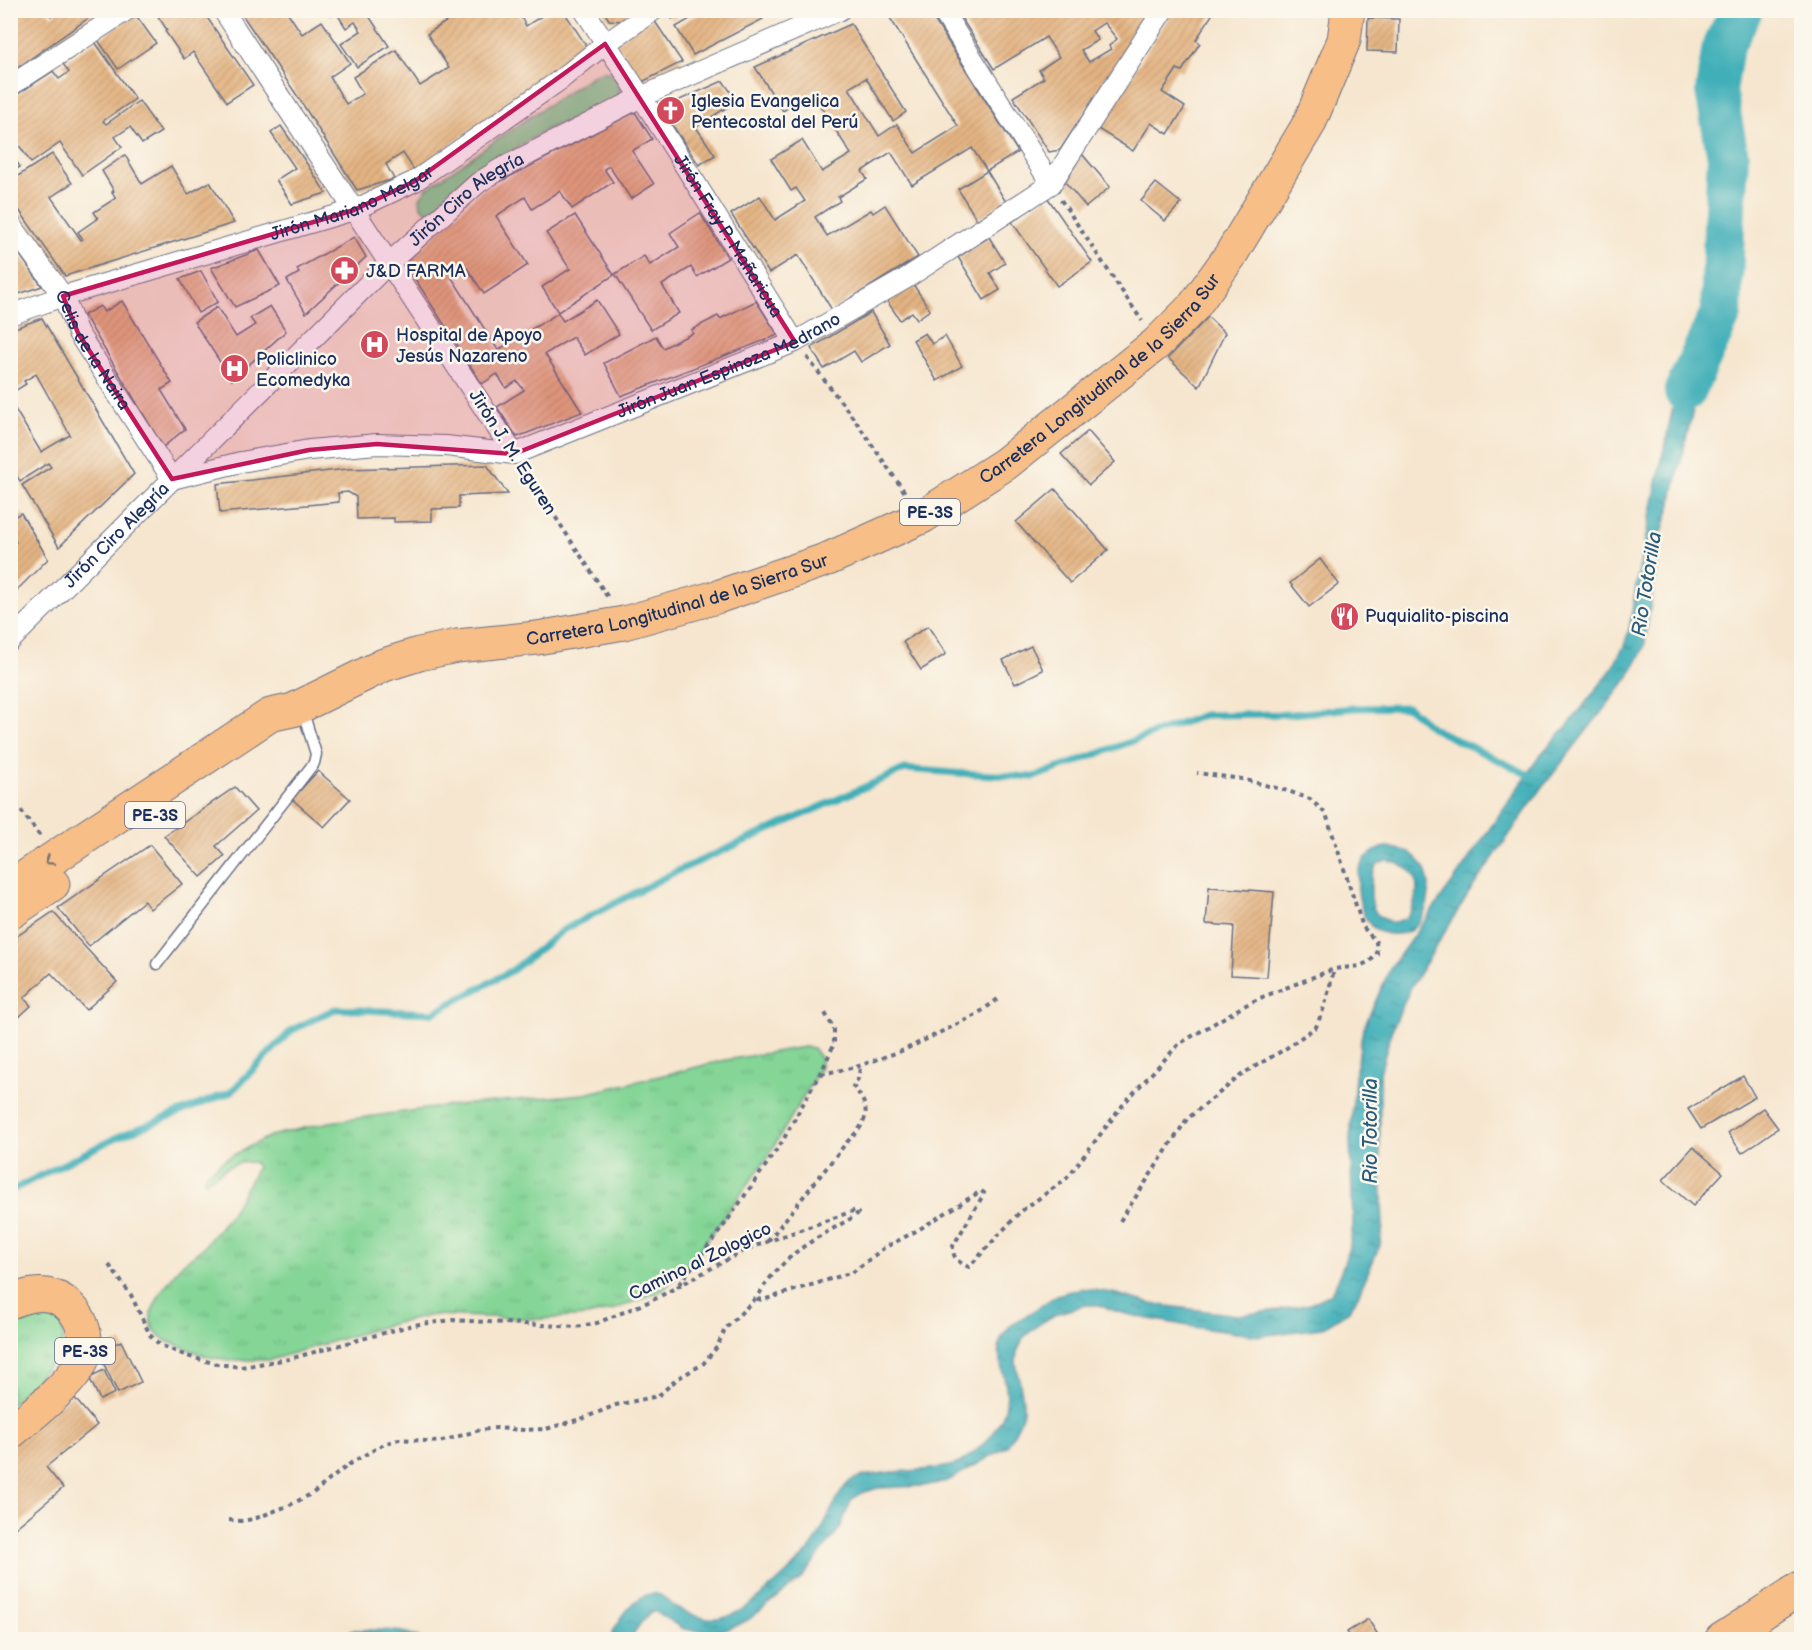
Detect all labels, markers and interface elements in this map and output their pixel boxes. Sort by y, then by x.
place label: Iglesia Evangelica Pentecostal del Perú [691,91,858,133]
church icon: Iglesia Evangelica Pentecostal del Perú [654,95,686,127]
street label: Jirón Ciro Alegría [405,149,528,251]
street label: Jirón Fray P. Mañaricua [669,150,787,322]
street label: Jirón Mariano Melgar [268,161,438,245]
pharmacy icon: J&D FARMA [329,255,361,287]
place label: J&D FARMA [366,261,466,282]
street label: Carretera Longitudinal de la Sierra Sur [976,270,1225,489]
street label: Celis de la Naira [51,287,135,414]
street label: Jirón Juan Espinoza Medrano [614,308,844,423]
place label: Hospital de Apoyo Jesús Nazareno [396,325,542,367]
hospital icon: Hospital de Apoyo Jesús Nazareno [359,329,391,361]
place label: Policlinico Ecomedyka [256,349,350,391]
hospital icon: Policlinico Ecomedyka [219,353,251,385]
street label: Jirón J. M. Eguren [464,386,561,519]
street label: Jirón Ciro Alegría [59,478,174,593]
road number: PE-3S [900,499,960,525]
water label: Rio Totorilla [1627,530,1667,638]
street label: Carretera Longitudinal de la Sierra Sur [525,550,831,650]
restaurant icon: Puquialito-piscina [1328,600,1360,632]
place label: Puquialito-piscina [1365,606,1509,627]
road number: PE-3S [125,802,185,828]
one-way arrow [44,854,55,865]
water label: Rio Totorilla [1359,1078,1383,1184]
street label: Camino al Zologico [625,1218,775,1305]
road number: PE-3S [55,1338,115,1364]

